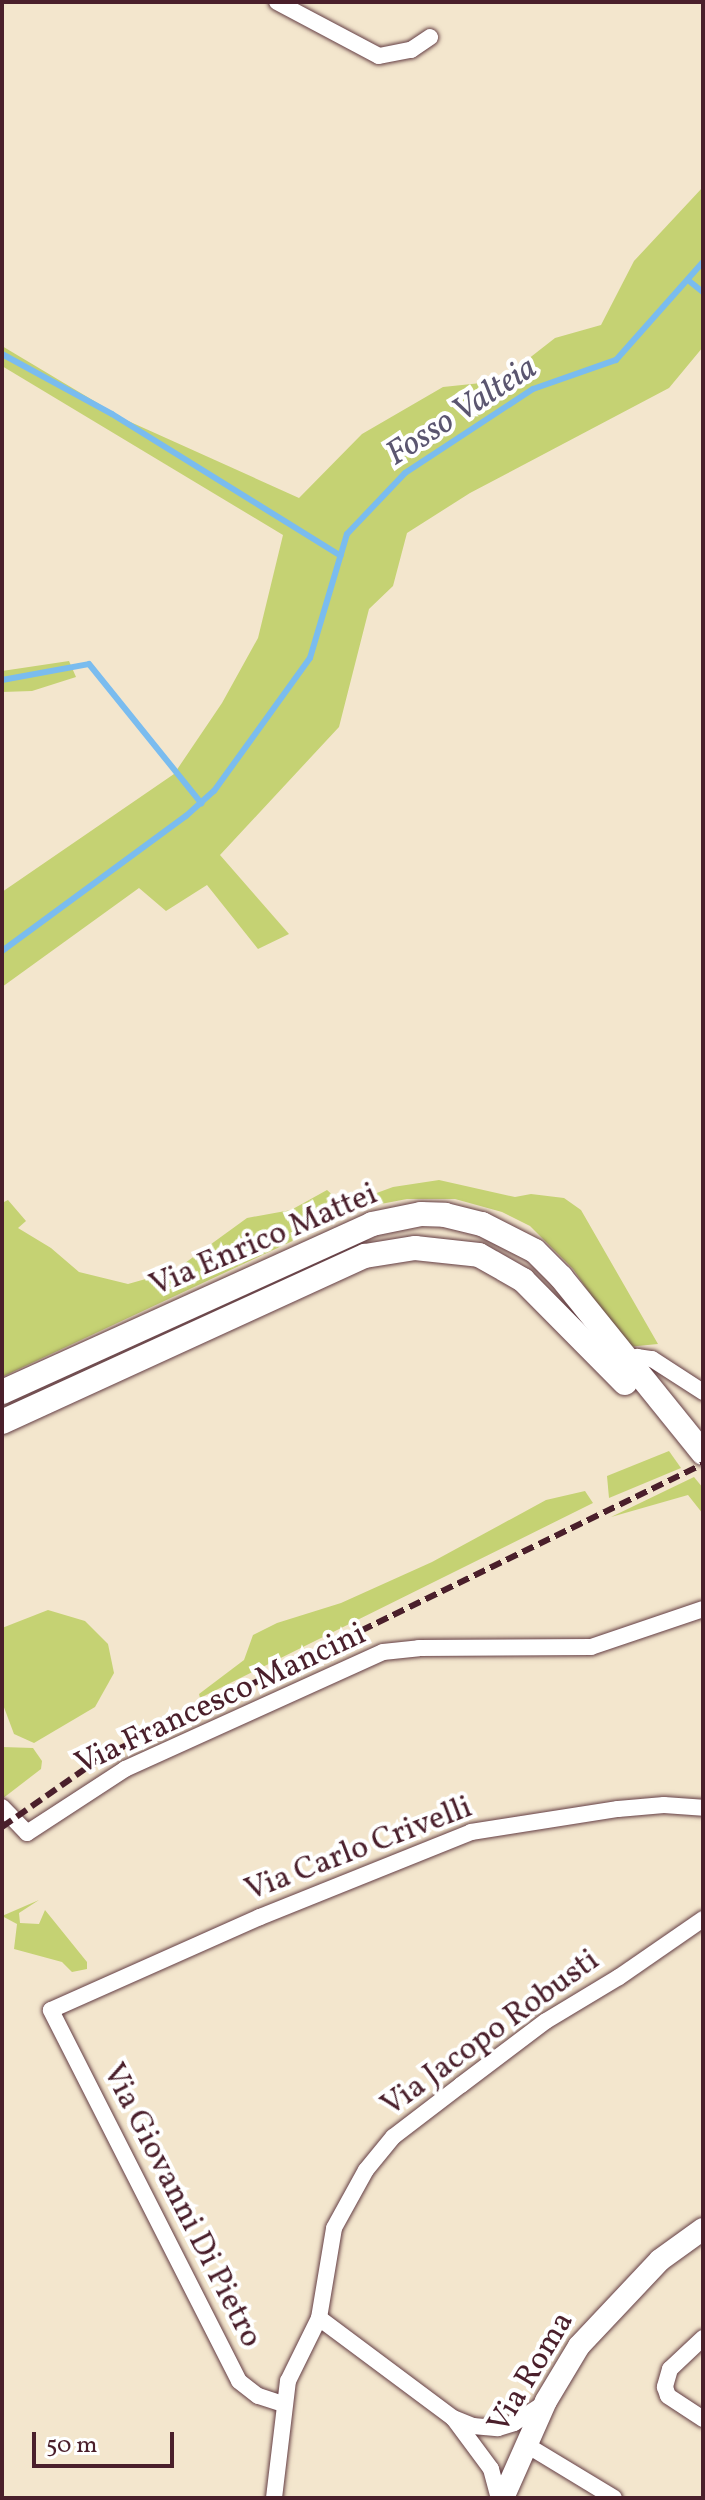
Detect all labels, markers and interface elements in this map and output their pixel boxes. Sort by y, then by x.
water label: Fosso Valteia [379,348,545,476]
street label: Via Enrico Mattei [145,1176,383,1306]
street label: Via Francesco Mancini [70,1616,372,1784]
street label: Via Carlo Crivelli [240,1789,478,1911]
street label: Via Jacopo Robusti [375,1942,607,2126]
street label: Via Giovanni Di Pietro [93,2058,269,2354]
street label: Via Roma [481,2305,583,2441]
scale bar [36,2416,178,2466]
text: 50 m [46,2429,98,2463]

